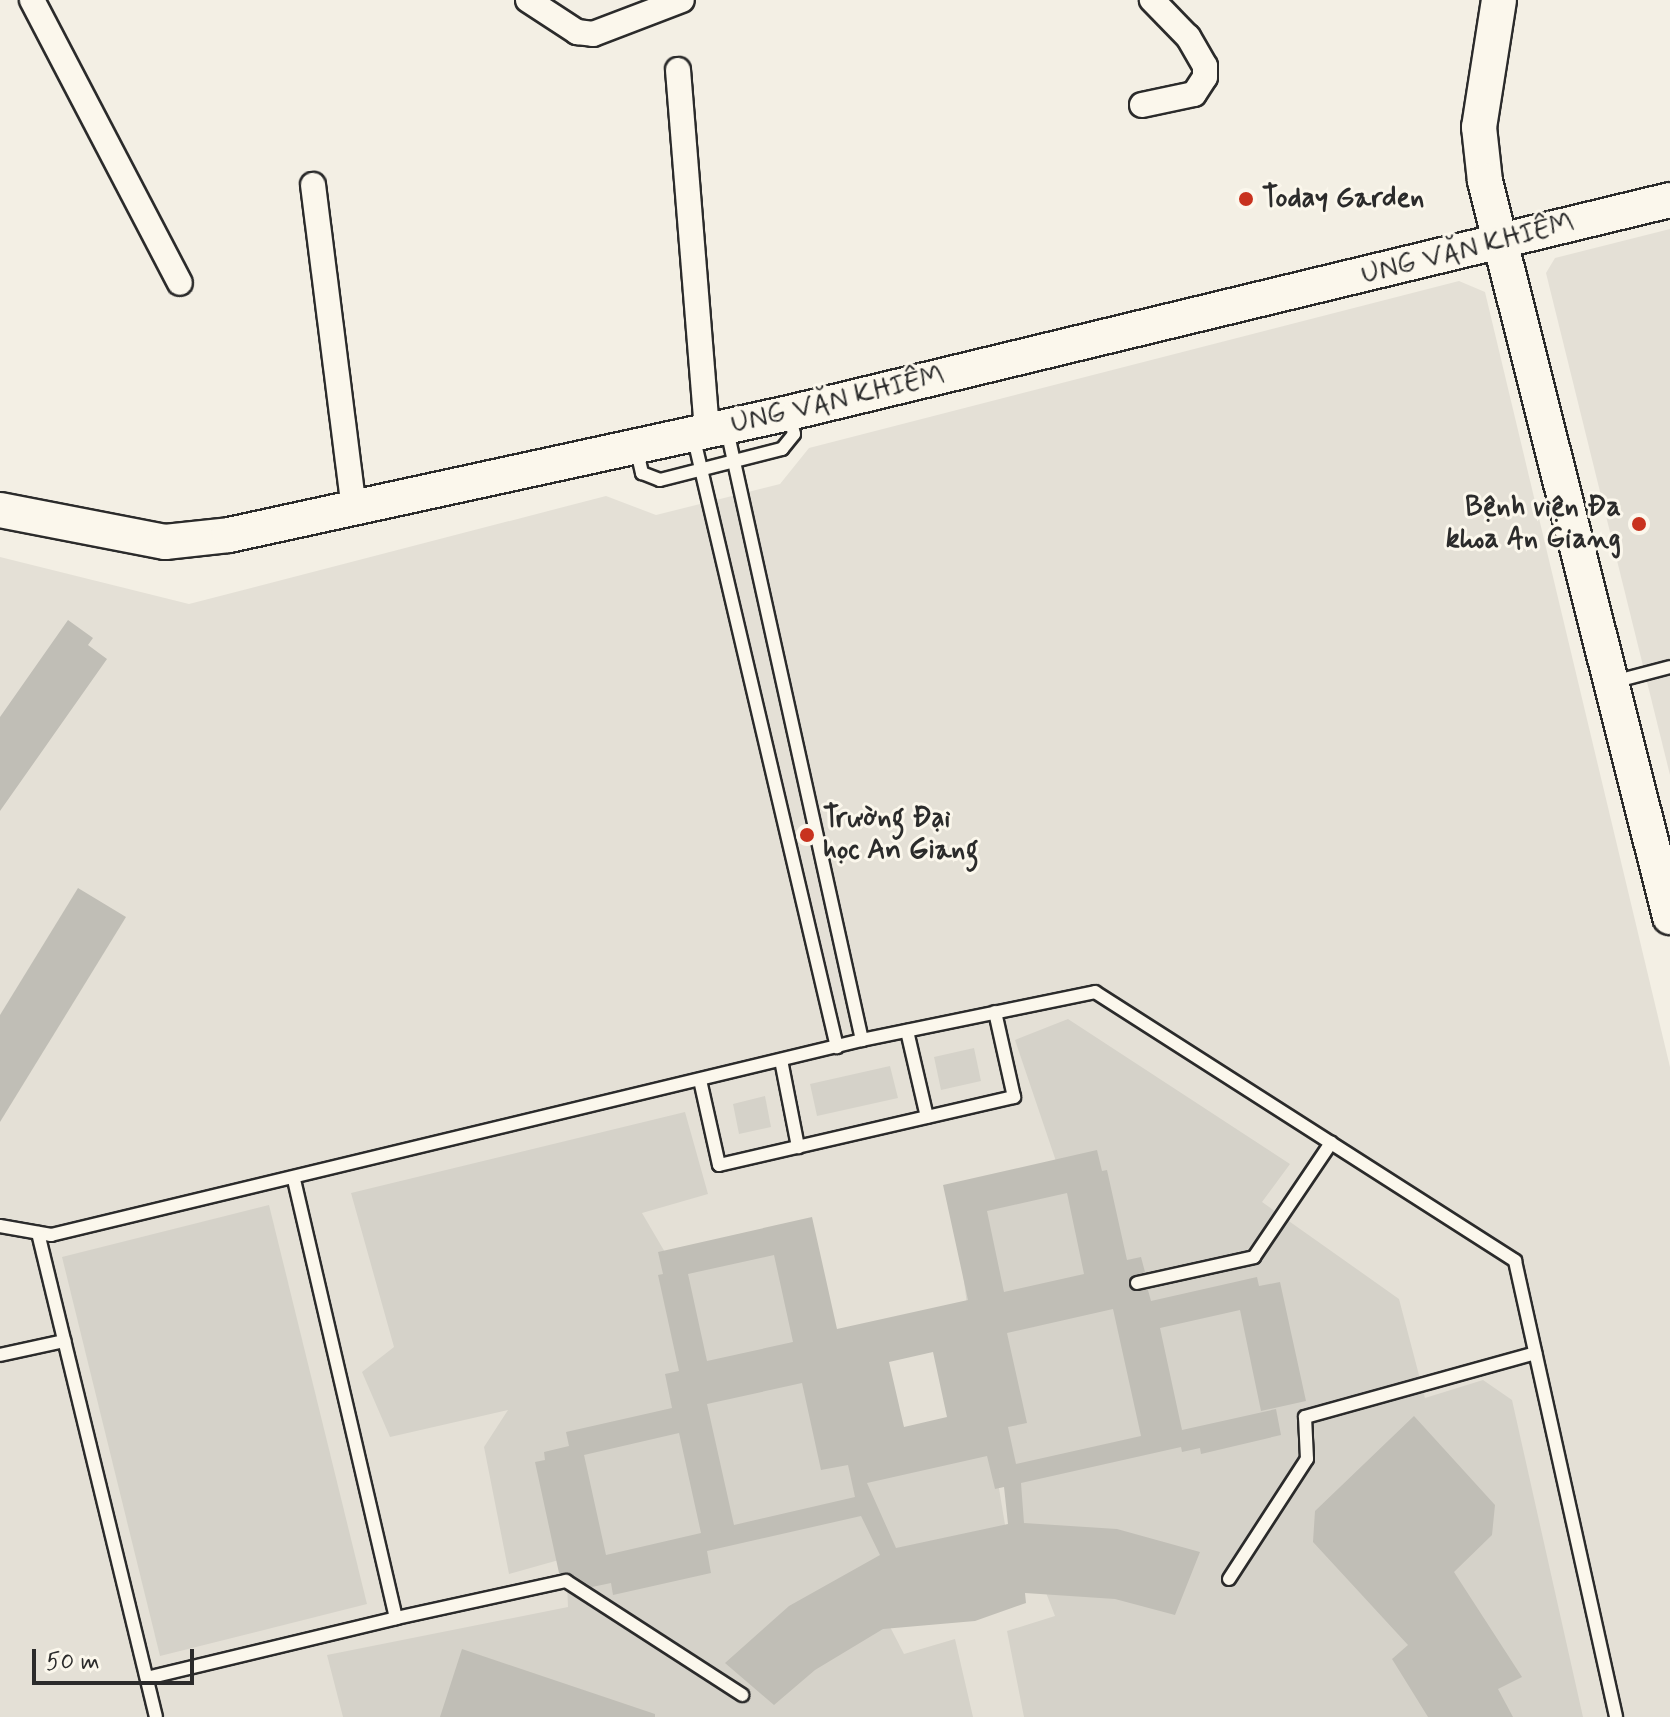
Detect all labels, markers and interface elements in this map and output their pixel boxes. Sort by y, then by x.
place label: Today Garden [1262,182,1420,216]
marker: Today Garden [1237,190,1255,208]
street label: UNG VĂN KHIÊM [1360,208,1576,292]
street label: UNG VĂN KHIÊM [730,361,946,441]
place label: Bệnh viện Đa khoa An Giang [1453,491,1621,557]
marker: Bệnh viện Đa khoa An Giang [1628,513,1650,535]
place label: Trường Đại học An Giang [823,802,975,868]
marker: Trường Đại học An Giang [798,826,816,844]
scale bar [36,1633,198,1683]
text: 50 m [46,1647,100,1678]

